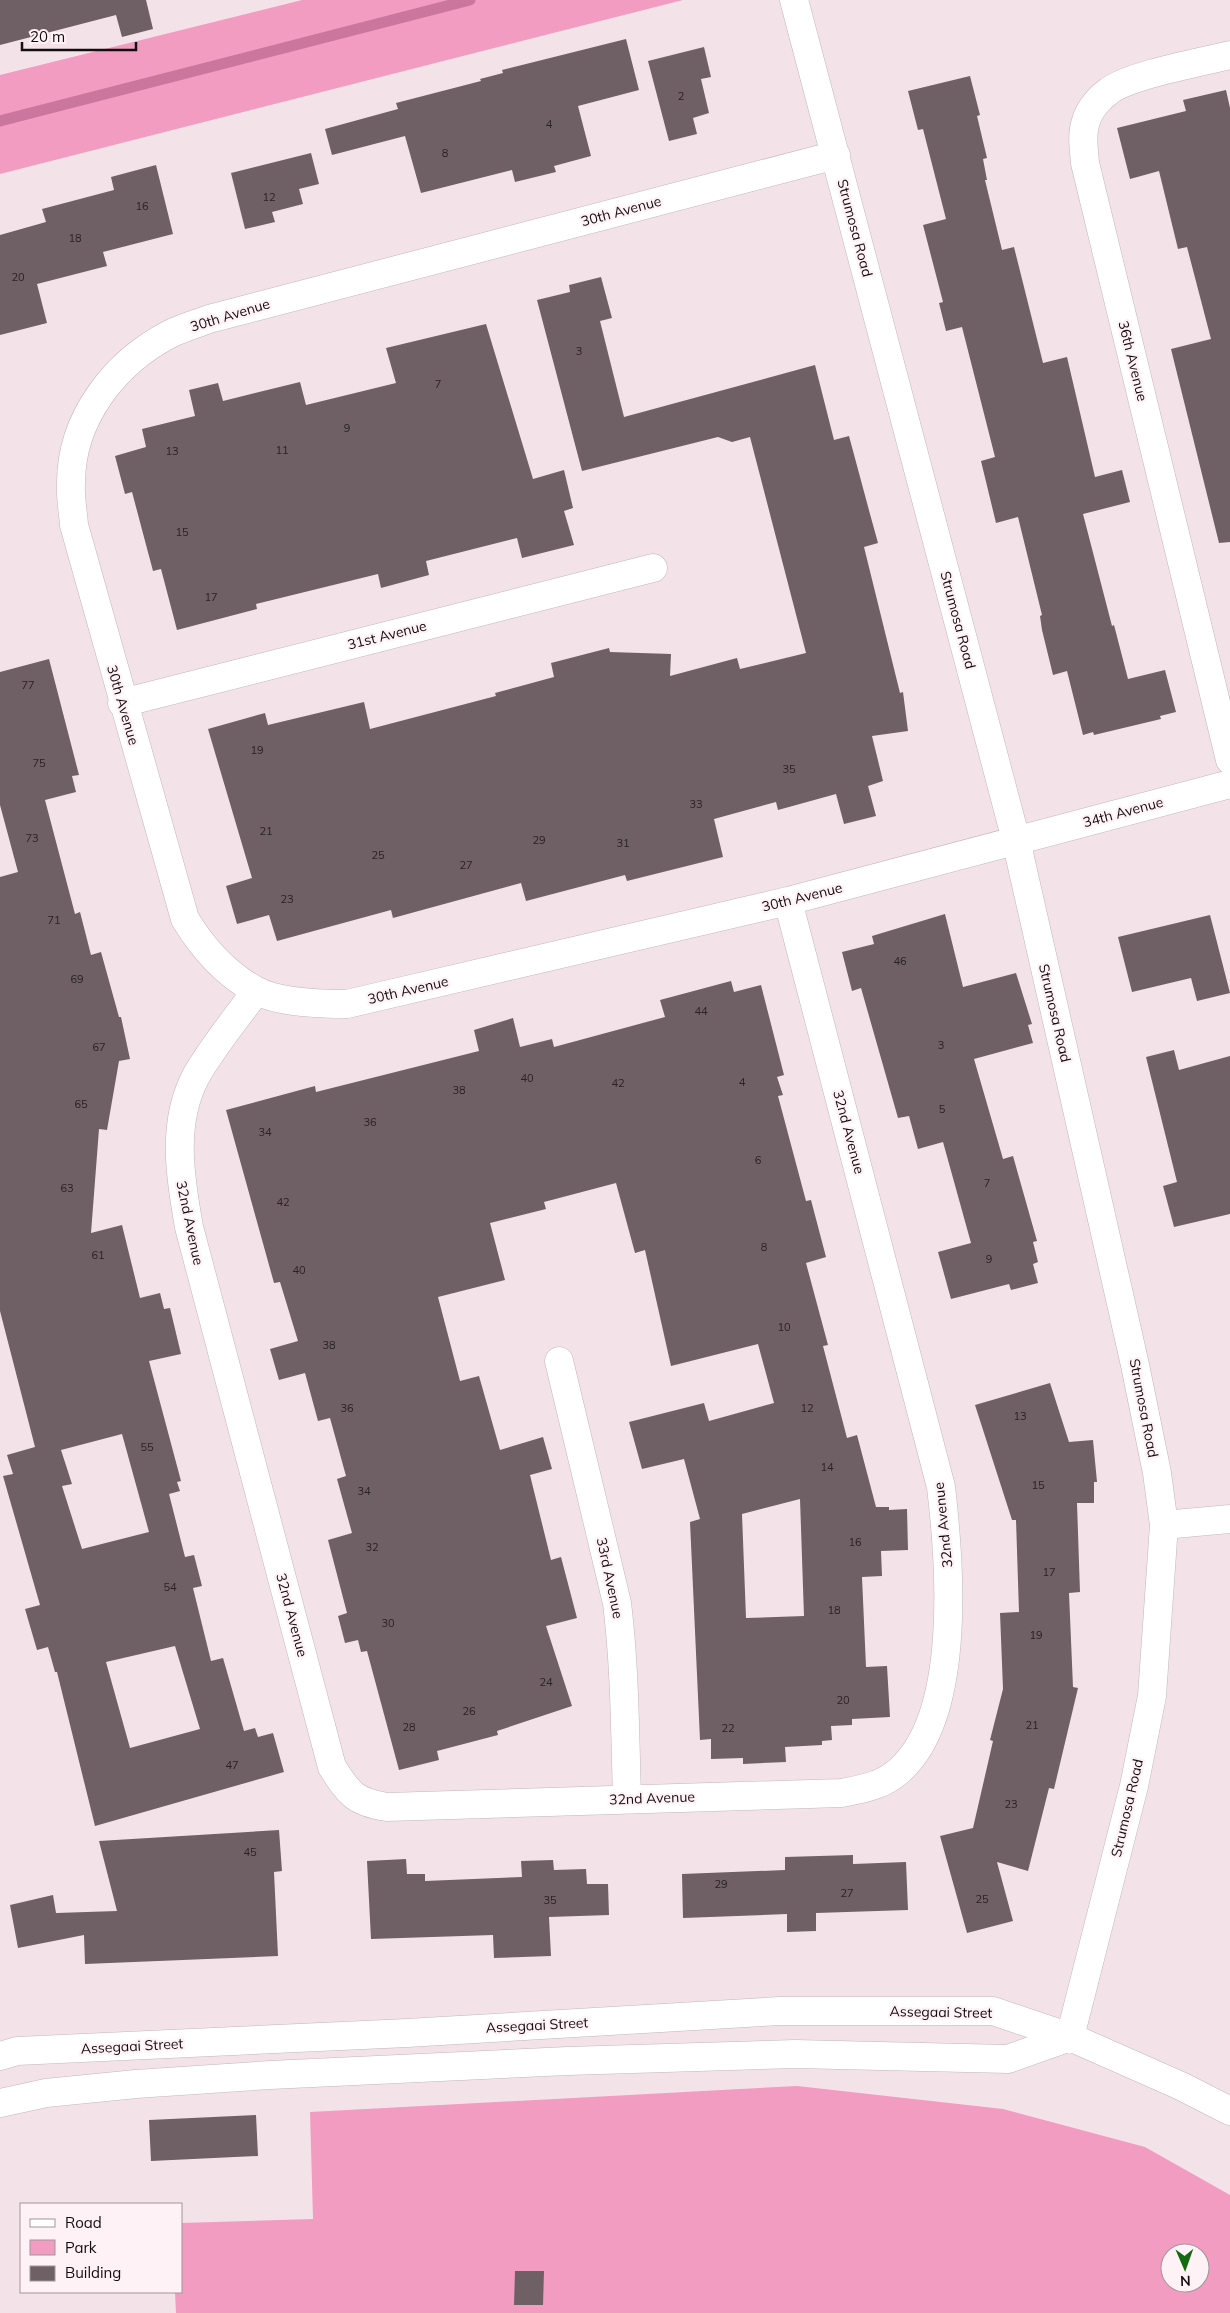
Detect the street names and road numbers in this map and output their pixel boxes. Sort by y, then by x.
street label: Strumosa Road [833,177,877,279]
street label: 30th Avenue [579,192,663,230]
street label: 30th Avenue [188,294,272,336]
street label: 36th Avenue [1114,319,1152,403]
street label: Strumosa Road [936,569,980,671]
street label: 31st Avenue [346,616,428,654]
street label: 30th Avenue [103,663,143,747]
street label: 34th Avenue [1081,793,1165,831]
street label: 30th Avenue [760,878,844,916]
street label: Strumosa Road [1035,962,1075,1064]
street label: 30th Avenue [366,972,450,1008]
street label: 32nd Avenue [829,1088,869,1176]
street label: 32nd Avenue [172,1179,208,1267]
street label: Strumosa Road [1126,1357,1162,1459]
street label: 32nd Avenue [930,1481,956,1569]
street label: 33rd Avenue [593,1536,627,1620]
street label: 32nd Avenue [272,1571,312,1659]
street label: Strumosa Road [1107,1757,1147,1859]
street label: 32nd Avenue [609,1788,695,1808]
street label: Assegaai Street [890,2002,993,2022]
street label: Assegaai Street [485,2013,589,2037]
street label: Assegaai Street [80,2034,184,2058]

